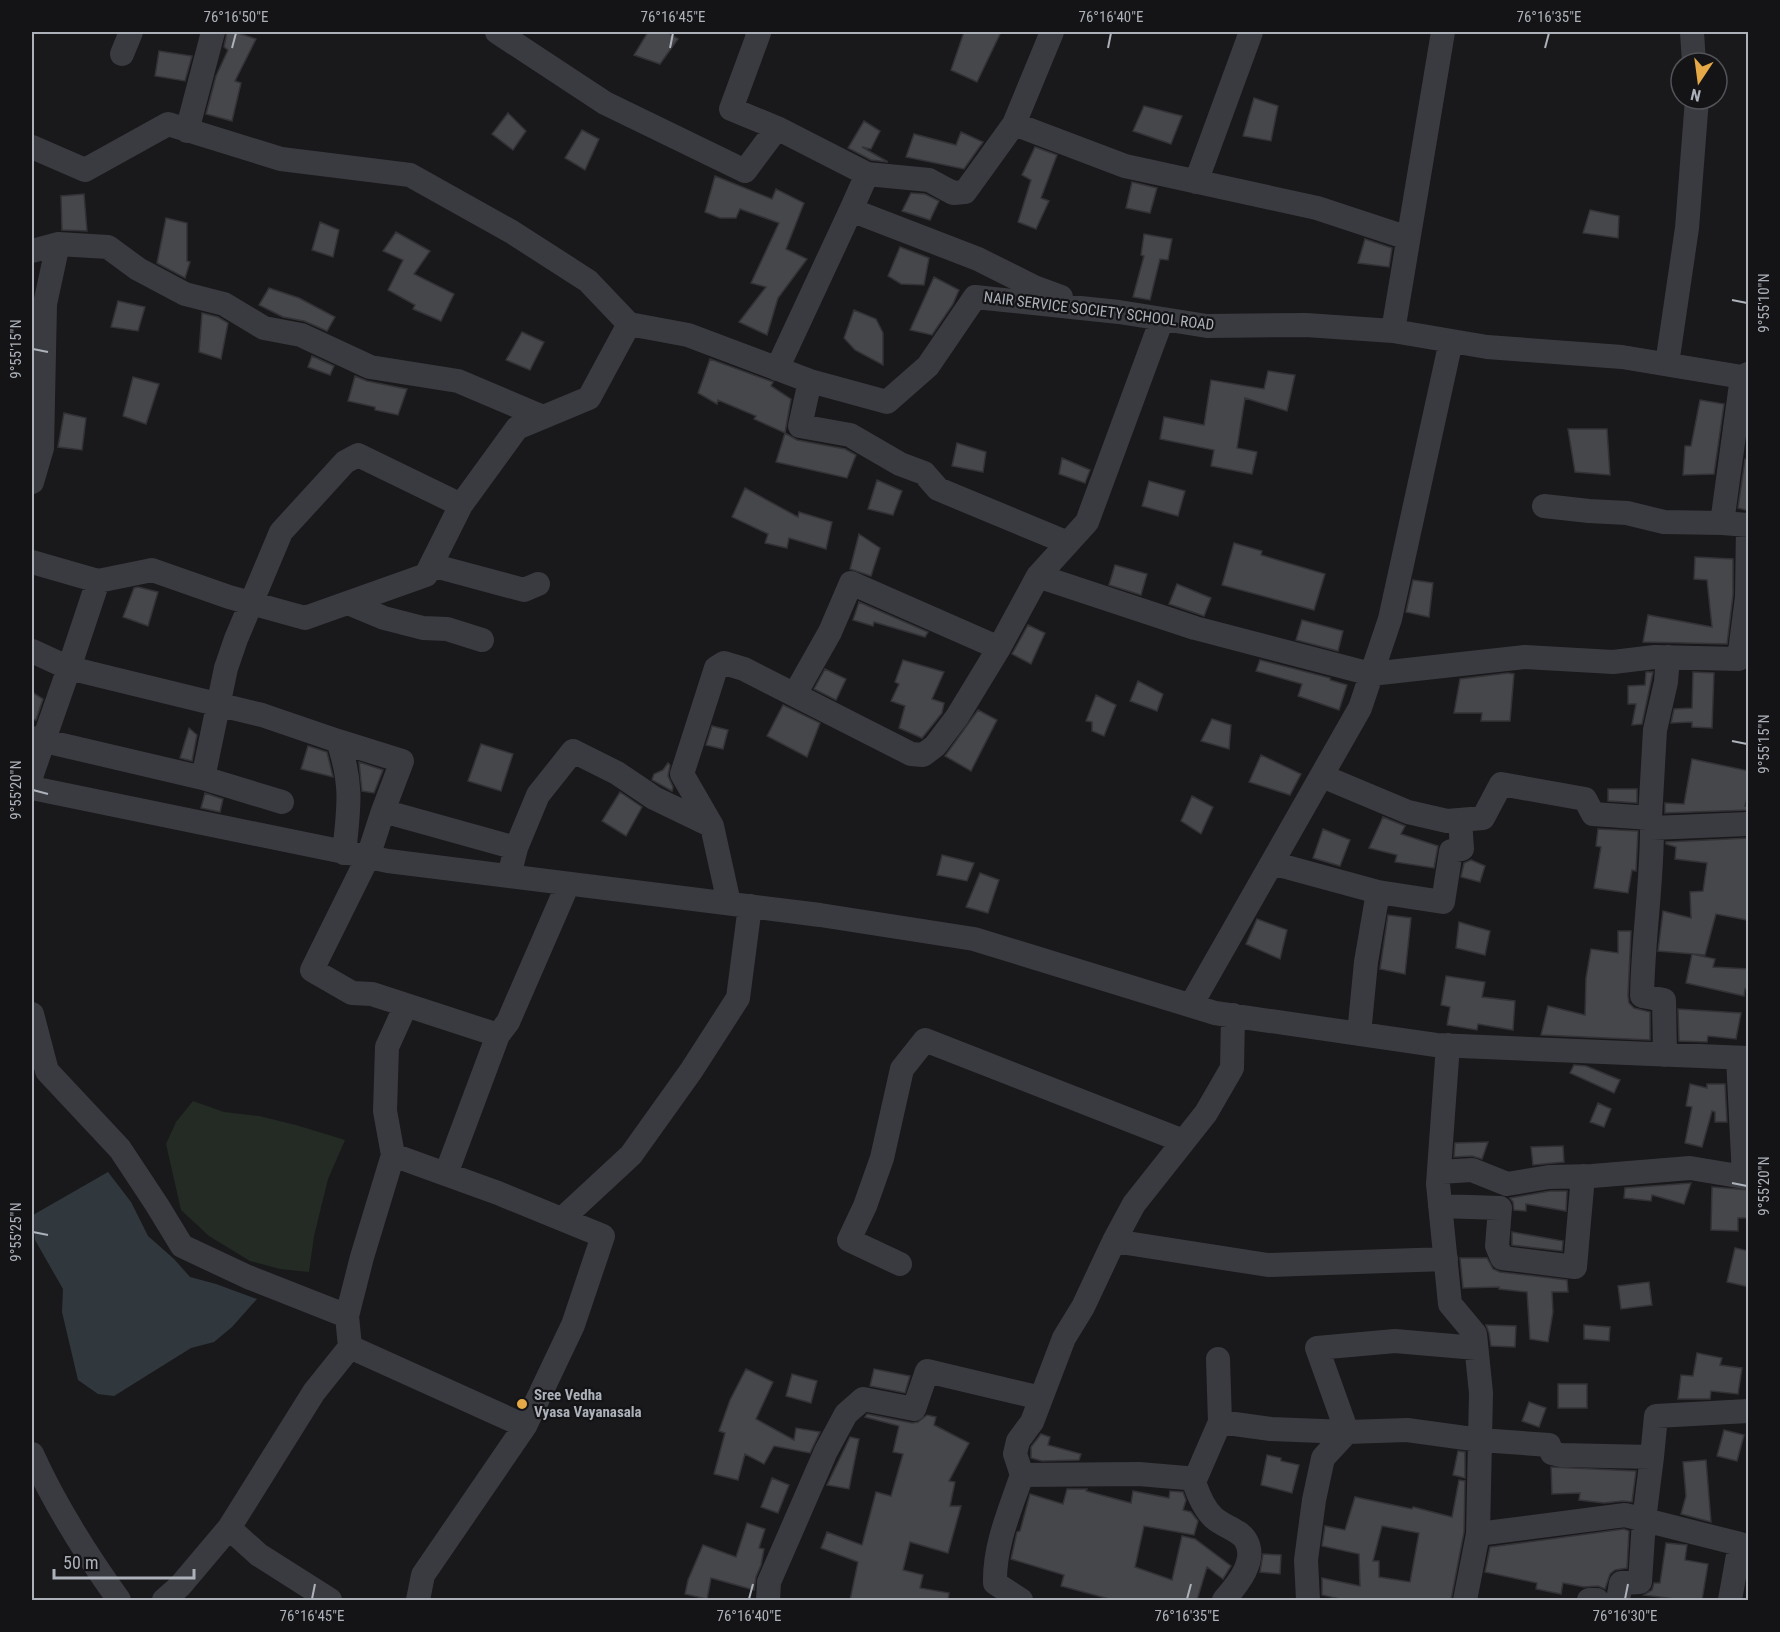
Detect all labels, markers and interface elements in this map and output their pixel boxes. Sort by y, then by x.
text: 76°16'50"E [204,8,268,26]
text: 76°16'45"E [641,8,705,26]
text: 76°16'40"E [1079,8,1143,26]
text: 76°16'35"E [1517,8,1581,26]
north arrow [1669,51,1729,111]
text: N [1689,85,1703,105]
text: 9°55'10"N [1755,273,1773,333]
street label: NAIR SERVICE SOCIETY SCHOOL ROAD [983,288,1215,334]
text: 9°55'15"N [7,319,25,379]
text: 9°55'15"N [1755,714,1773,774]
text: 9°55'20"N [7,760,25,820]
text: 9°55'20"N [1755,1156,1773,1216]
text: 9°55'25"N [7,1202,25,1262]
place label: Sree Vedha Vyasa Vayanasala [534,1386,642,1421]
marker: Sree Vedha Vyasa Vayanasala [515,1397,529,1411]
scale bar [54,1542,194,1580]
text: 50 m [63,1552,98,1573]
text: 76°16'45"E [280,1607,344,1625]
text: 76°16'40"E [717,1607,781,1625]
text: 76°16'35"E [1155,1607,1219,1625]
text: 76°16'30"E [1593,1607,1657,1625]

